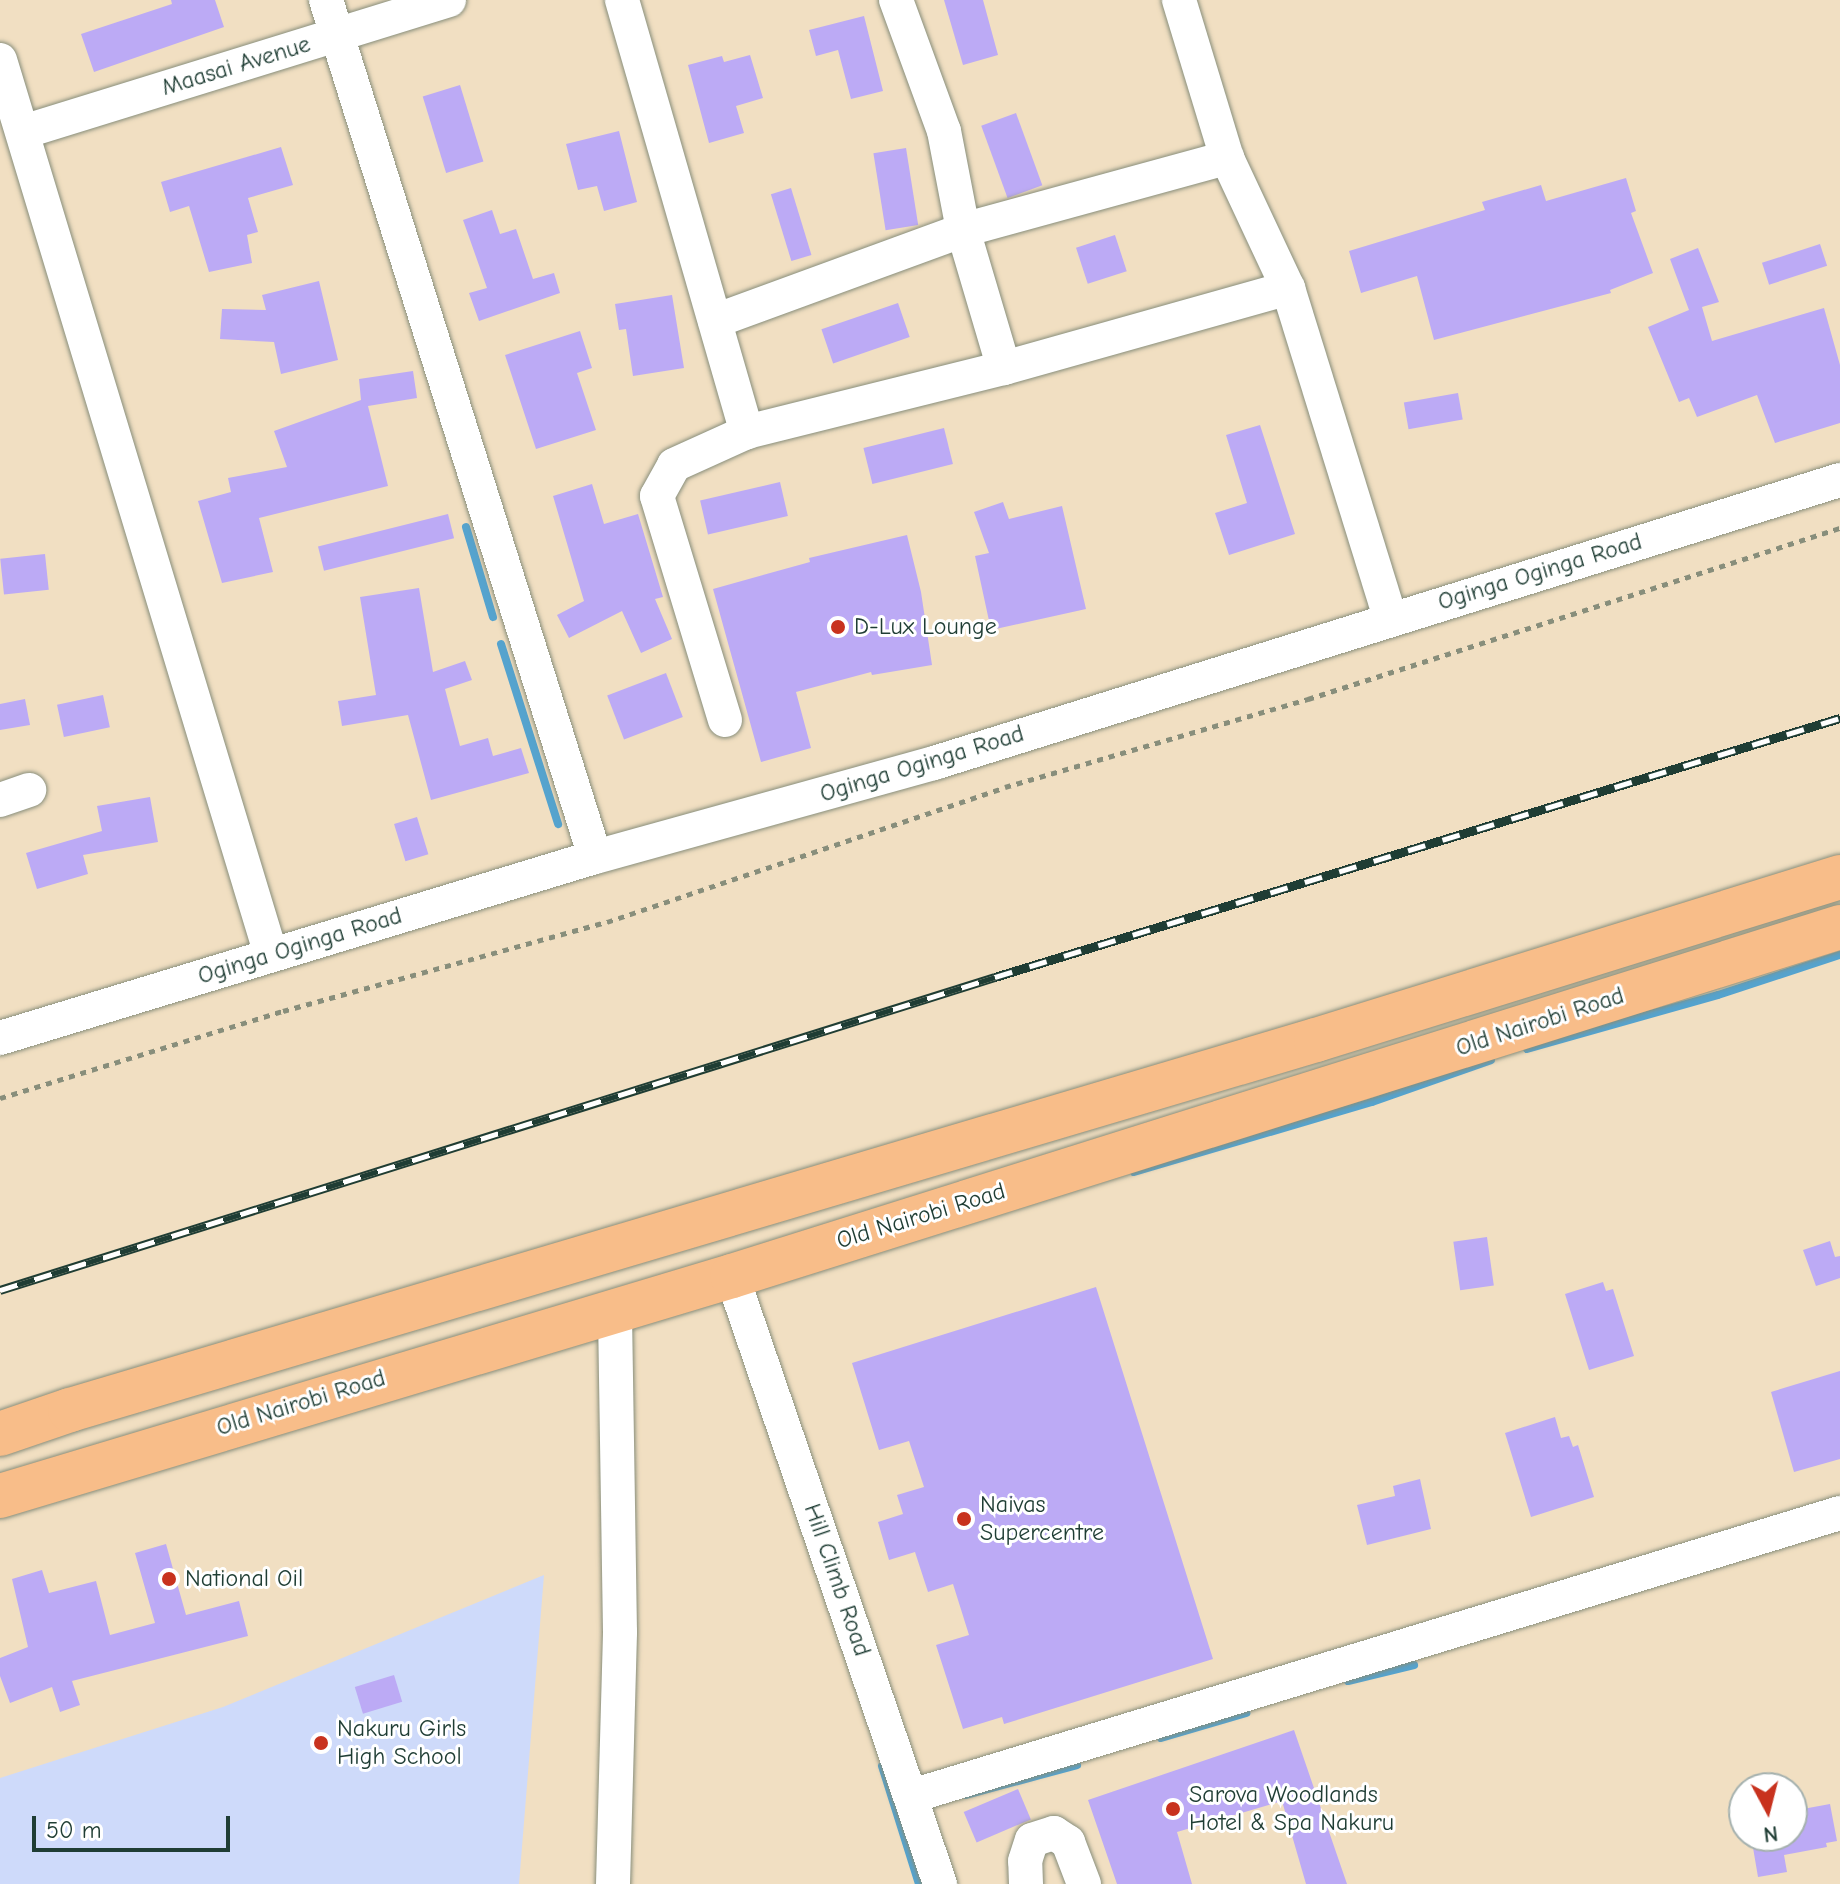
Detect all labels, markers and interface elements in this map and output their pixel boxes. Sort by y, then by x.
street label: Maasai Avenue [158,30,314,102]
street label: Oginga Oginga Road [1435,527,1645,617]
place label: D-Lux Lounge [854,613,997,641]
marker: D-Lux Lounge [829,618,847,636]
street label: Oginga Oginga Road [817,719,1027,809]
street label: Oginga Oginga Road [195,901,405,991]
street label: Old Nairobi Road [1452,981,1628,1063]
street label: Old Nairobi Road [833,1177,1009,1255]
street label: Old Nairobi Road [213,1364,389,1442]
place label: Naivas Supercentre [980,1491,1104,1547]
street label: Hill Climb Road [797,1500,877,1660]
marker: Naivas Supercentre [955,1510,973,1528]
place label: National Oil [185,1565,303,1593]
marker: National Oil [160,1570,178,1588]
place label: Nakuru Girls High School [337,1715,466,1771]
marker: Nakuru Girls High School [312,1734,330,1752]
north arrow [1728,1772,1808,1852]
place label: Sarova Woodlands Hotel & Spa Nakuru [1189,1781,1394,1837]
scale bar [36,1800,234,1850]
marker: Sarova Woodlands Hotel & Spa Nakuru [1164,1800,1182,1818]
text: 50 m [46,1816,102,1844]
text: N [1762,1820,1779,1848]

